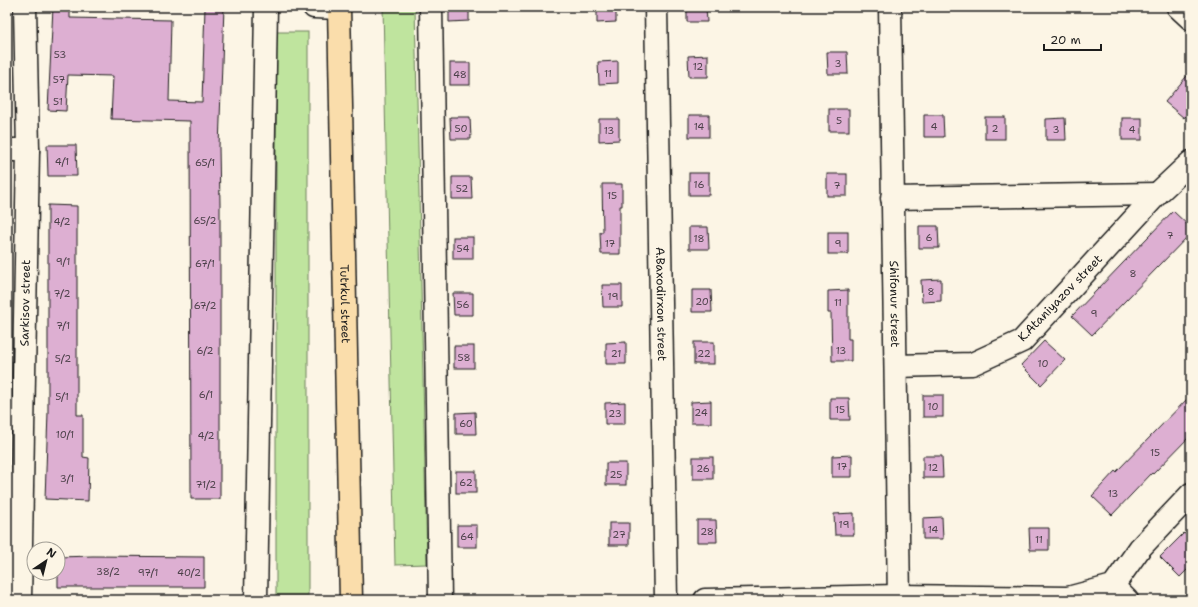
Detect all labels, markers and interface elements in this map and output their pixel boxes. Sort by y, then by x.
scale bar [1044,26,1101,52]
text: 20 m [1050,32,1081,48]
house number: 53 [54,48,66,61]
house number: 3 [835,57,842,70]
house number: 12 [693,60,703,73]
house number: 11 [604,67,612,80]
house number: 48 [453,68,467,81]
house number: 57 [53,73,65,86]
house number: 51 [53,95,63,108]
house number: 5 [836,114,842,127]
house number: 14 [694,120,704,133]
house number: 4 [931,120,938,133]
house number: 50 [454,122,468,135]
house number: 2 [992,122,999,135]
house number: 3 [1053,123,1060,136]
house number: 4 [1129,123,1136,136]
house number: 13 [604,124,614,137]
house number: 4/1 [55,155,69,168]
house number: 65/1 [195,156,215,169]
house number: 16 [694,178,704,191]
house number: 7 [834,179,841,192]
house number: 52 [456,182,468,195]
house number: 15 [607,189,617,202]
house number: 65/2 [194,214,216,227]
house number: 4/2 [53,215,71,228]
house number: 7 [1167,229,1174,242]
house number: 6 [926,231,933,244]
house number: 18 [693,232,705,245]
house number: 17 [605,237,615,250]
house number: 9 [835,237,842,250]
house number: 54 [457,242,469,255]
street label: A.Baxodirxon street [652,247,670,361]
street label: K.Ataniyazov street [1014,251,1106,345]
house number: 9/1 [56,255,70,268]
house number: 67/1 [195,257,215,270]
street label: Sarkisov street [17,259,34,347]
street label: Shifonur street [886,260,903,347]
street label: Tutrkul street [336,264,354,344]
house number: 8 [1130,267,1137,280]
house number: 8 [928,285,935,298]
house number: 7/2 [54,287,70,300]
house number: 19 [608,290,618,303]
house number: 20 [695,295,709,308]
house number: 11 [834,296,842,309]
house number: 56 [457,298,469,311]
house number: 67/2 [194,299,216,312]
house number: 9 [1091,307,1098,320]
house number: 7/1 [56,319,70,332]
house number: 6/2 [196,344,214,357]
house number: 13 [836,344,846,357]
house number: 21 [611,347,621,360]
house number: 22 [697,347,711,360]
house number: 58 [458,351,470,364]
house number: 5/2 [55,352,71,365]
house number: 10 [1038,357,1048,370]
house number: 6/1 [199,388,213,401]
house number: 5/1 [55,390,69,403]
house number: 10 [928,400,938,413]
house number: 15 [835,403,845,416]
house number: 24 [694,406,708,419]
house number: 23 [608,407,622,420]
house number: 60 [459,417,473,430]
house number: 10/1 [56,428,74,441]
house number: 4/2 [197,429,215,442]
house number: 15 [1150,446,1160,459]
house number: 17 [837,460,847,473]
house number: 12 [928,461,938,474]
house number: 26 [696,462,710,475]
house number: 25 [610,468,622,481]
house number: 3/1 [60,472,74,485]
house number: 62 [459,476,473,489]
house number: 71/2 [196,478,216,491]
house number: 13 [1108,487,1118,500]
house number: 19 [839,518,849,531]
house number: 14 [928,523,938,536]
house number: 28 [700,525,714,538]
house number: 27 [612,528,626,541]
house number: 64 [460,530,474,543]
house number: 11 [1035,533,1043,546]
north arrow [26,541,66,581]
text: N [44,545,60,562]
house number: 38/2 [96,565,120,578]
house number: 97/1 [138,566,158,579]
house number: 40/2 [177,566,201,579]

